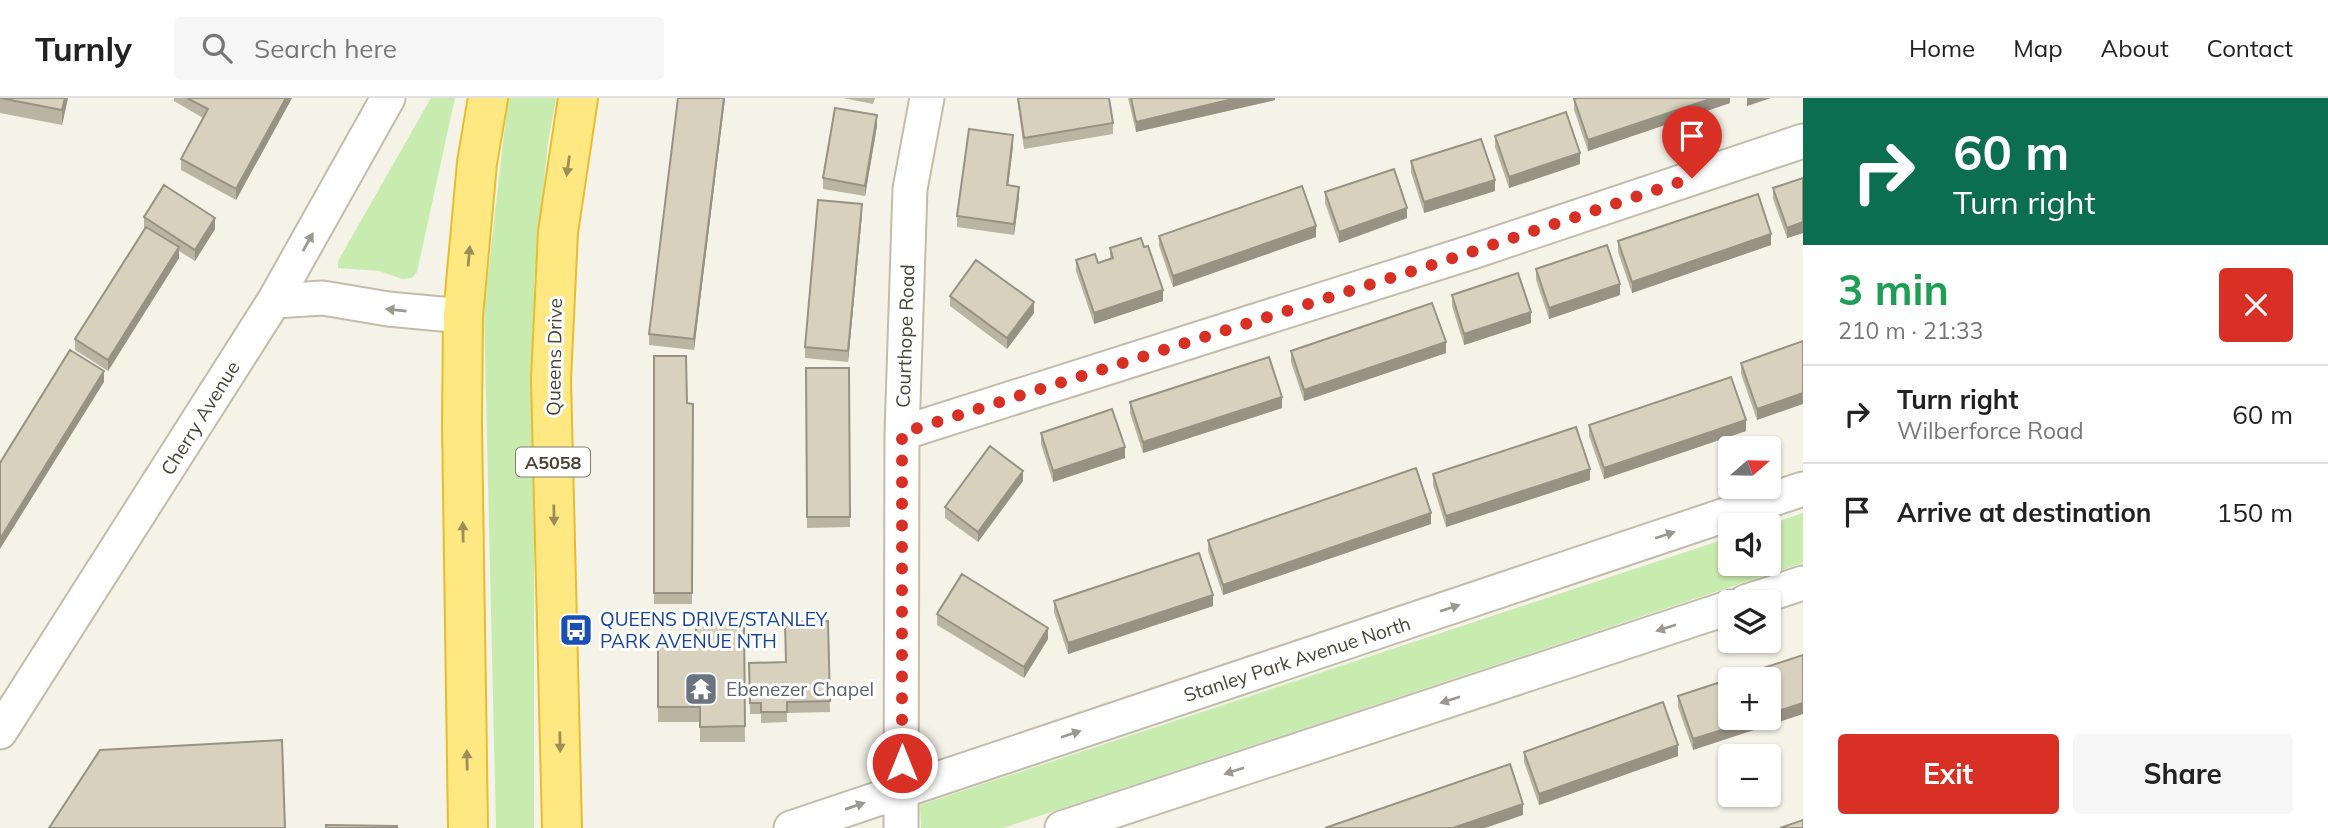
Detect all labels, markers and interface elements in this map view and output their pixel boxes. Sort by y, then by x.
search box [174,17,664,80]
text: Turnly [35,28,132,69]
icon: search [198,29,236,67]
text: Search here [254,32,397,65]
text: Home [1909,33,1975,63]
text: Map [2013,33,2063,63]
text: About [2101,33,2169,63]
text: Contact [2207,33,2293,63]
pin [1662,106,1722,178]
icon: arrive [1673,117,1711,155]
text: 60 m [1953,121,2069,182]
icon: right [1838,126,1929,217]
one-way arrow [562,155,573,177]
text: Turn right [1953,182,2096,222]
one-way arrow [302,232,314,251]
one-way arrow [463,245,474,267]
text: 3 min [1838,263,1949,316]
street label: Courthope Road [891,264,919,408]
button: close [2219,268,2293,342]
street label: Queens Drive [541,298,567,416]
one-way arrow [384,304,406,315]
text: 210 m · 21:33 [1838,316,1983,345]
street label: Cherry Avenue [155,356,245,480]
text: Turn right [1897,383,2018,416]
icon: right [1838,395,1876,433]
text: 60 m [2232,398,2293,431]
text: Wilberforce Road [1897,416,2084,445]
north arrow [1718,436,1782,499]
map controls [1718,436,1781,807]
road number: A5058 [516,448,590,476]
icon: arrive [1838,493,1876,531]
text: Arrive at destination [1897,496,2152,529]
text: 150 m [2217,496,2293,529]
one-way arrow [548,504,560,526]
button: sound [1718,513,1781,576]
one-way arrow [457,521,469,543]
one-way arrow [1655,530,1676,540]
button: layers [1718,590,1781,653]
one-way arrow [1439,602,1460,612]
place label: QUEENS DRIVE/STANLEY PARK AVENUE NTH [600,607,828,653]
bus stop icon: QUEENS DRIVE/STANLEY PARK AVENUE NTH [557,611,595,649]
street label: Stanley Park Avenue North [1181,611,1413,707]
one-way arrow [1655,623,1676,634]
button: + [1718,667,1781,730]
temple icon: Ebenezer Chapel [682,670,720,708]
place label: Ebenezer Chapel [726,677,874,701]
one-way arrow [1439,695,1460,706]
position arrow [865,726,939,800]
one-way arrow [1061,728,1082,739]
one-way arrow [554,731,565,753]
button: Exit [1838,734,2059,814]
button: Share [2073,734,2293,814]
button: − [1718,744,1781,807]
one-way arrow [461,749,473,771]
one-way arrow [1223,766,1244,777]
one-way arrow [845,800,866,811]

